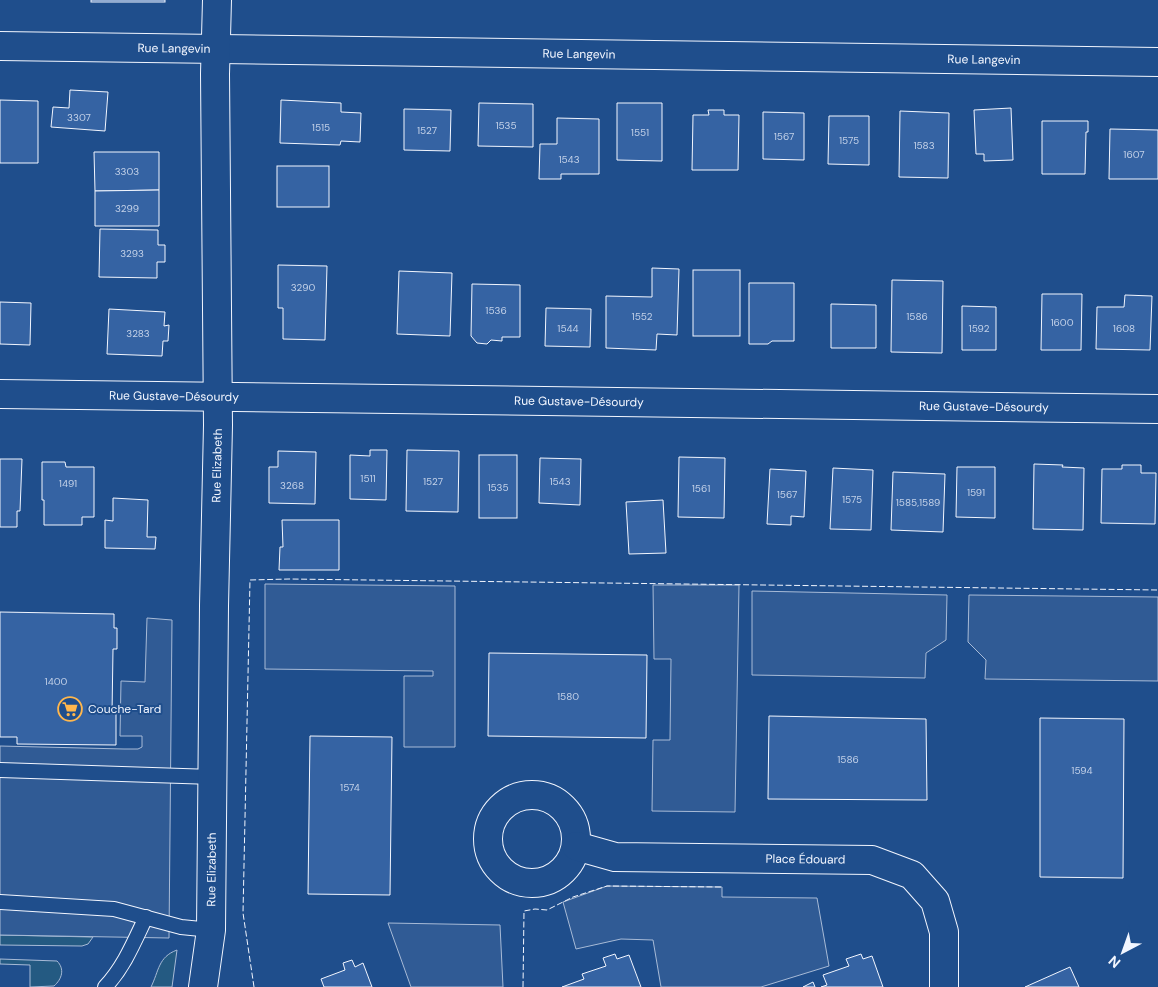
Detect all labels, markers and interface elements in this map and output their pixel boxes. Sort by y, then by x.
street label: Rue Langevin [137,40,211,57]
street label: Rue Langevin [542,45,616,63]
street label: Rue Langevin [947,51,1021,68]
house number: 3307 [67,111,91,124]
house number: 1535 [495,119,517,132]
house number: 1515 [312,121,330,134]
house number: 1527 [417,124,437,137]
house number: 1551 [631,126,649,139]
house number: 1567 [774,130,794,143]
house number: 1575 [839,134,859,147]
house number: 1583 [913,139,935,152]
house number: 1607 [1123,148,1145,161]
house number: 1543 [558,153,580,166]
house number: 3303 [115,165,139,178]
house number: 3299 [115,202,139,215]
house number: 3293 [120,247,144,260]
house number: 3290 [291,281,315,294]
house number: 1536 [485,304,507,317]
house number: 1552 [632,310,653,323]
house number: 1586 [906,310,928,323]
house number: 1600 [1050,316,1074,329]
house number: 1544 [557,322,579,335]
house number: 1592 [969,322,990,335]
house number: 1608 [1113,322,1135,335]
house number: 3283 [126,327,150,340]
street label: Rue Gustave-Désourdy [109,387,239,405]
street label: Rue Gustave-Désourdy [514,393,644,410]
street label: Rue Gustave-Désourdy [919,398,1049,416]
street label: Rue Elizabeth [208,428,226,503]
house number: 1511 [360,472,376,485]
house number: 1527 [423,475,443,488]
house number: 1543 [549,475,571,488]
house number: 1491 [59,477,77,490]
house number: 3268 [280,479,304,492]
house number: 1535 [487,481,509,494]
house number: 1561 [692,482,710,495]
house number: 1591 [967,486,985,499]
house number: 1567 [777,488,797,501]
house number: 1575 [842,493,862,506]
house number: 1585,1589 [896,496,940,509]
house number: 1400 [45,675,68,688]
house number: 1580 [557,690,579,703]
supermarket icon: Couche-Tard [57,696,83,722]
place label: Couche-Tard [88,701,161,717]
house number: 1586 [837,753,859,766]
house number: 1594 [1071,764,1093,777]
house number: 1574 [340,781,360,794]
street label: Rue Elizabeth [203,832,220,907]
street label: Place Édouard [766,851,845,868]
north arrow [1098,927,1148,977]
text: N [1105,952,1124,972]

